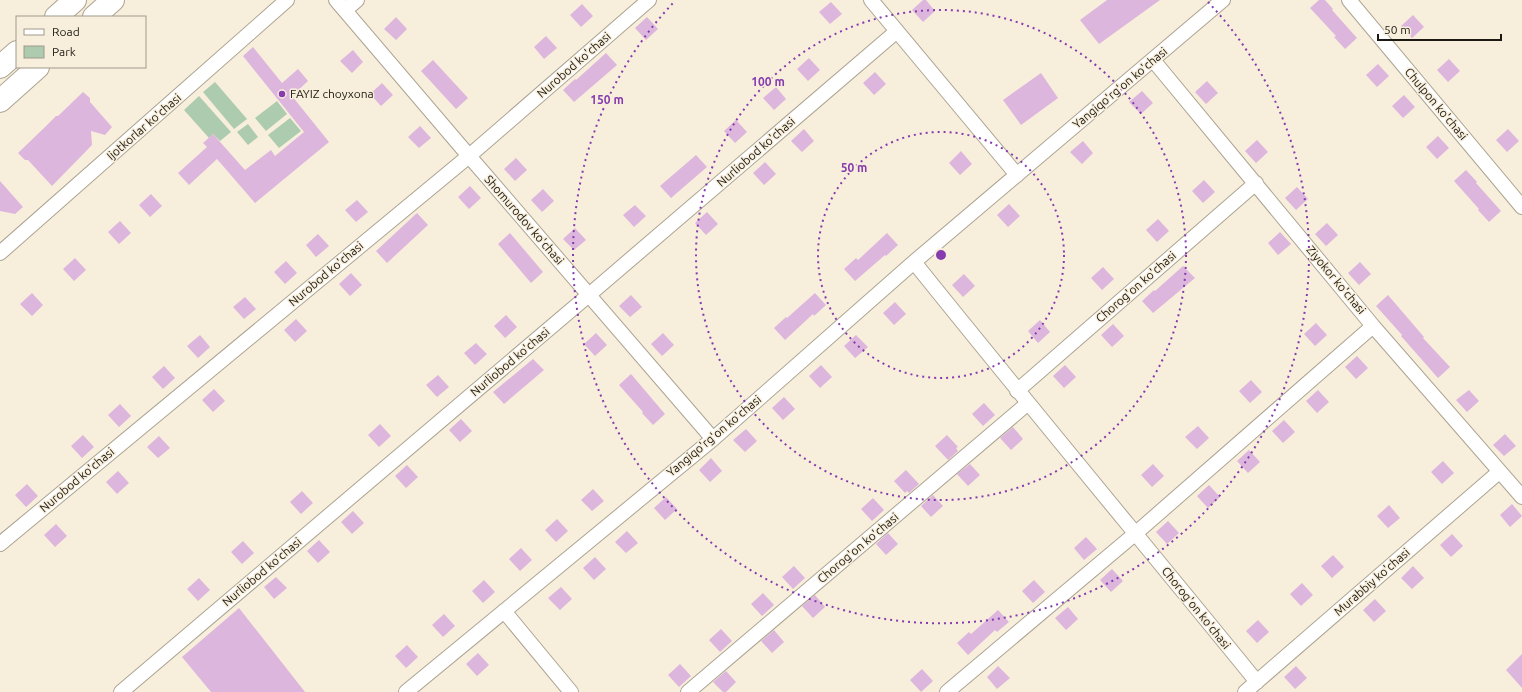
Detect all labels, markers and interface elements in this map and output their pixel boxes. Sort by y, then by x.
legend [16,16,146,68]
scale bar [1378,16,1501,42]
text: 50 m [1384,23,1411,36]
text: Road [52,25,80,38]
street label: Nurobod ko'chasi [534,29,613,100]
street label: Yangiqo'rg'on ko'chasi [1070,44,1170,131]
text: Park [52,45,76,58]
street label: Chulpon ko'chasi [1402,65,1470,142]
text: 100 m [751,75,785,88]
place label: FAYIZ choyxona [290,87,374,100]
marker: FAYIZ choyxona [277,89,287,99]
street label: Ijotkorlar ko'chasi [104,91,183,162]
text: 150 m [590,93,624,106]
street label: Nurliobod ko'chasi [714,114,797,189]
text: 50 m [841,161,867,174]
street label: Shomurodov ko'chasi [482,172,567,267]
street label: Nurobod ko'chasi [286,239,366,308]
street label: Ziyokor ko'chasi [1304,243,1369,316]
centre of rings [934,248,948,262]
street label: Chorog'on ko'chasi [1093,248,1178,325]
street label: Nurliobod ko'chasi [468,325,552,398]
street label: Yangiqo'rg'on ko'chasi [664,392,764,479]
street label: Nurobod ko'chasi [37,445,117,514]
street label: Chorog'on ko'chasi [815,510,901,585]
street label: Nurliobod ko'chasi [220,535,304,608]
street label: Murabbiy ko'chasi [1331,545,1412,618]
street label: Chorog'on ko'chasi [1159,564,1233,651]

